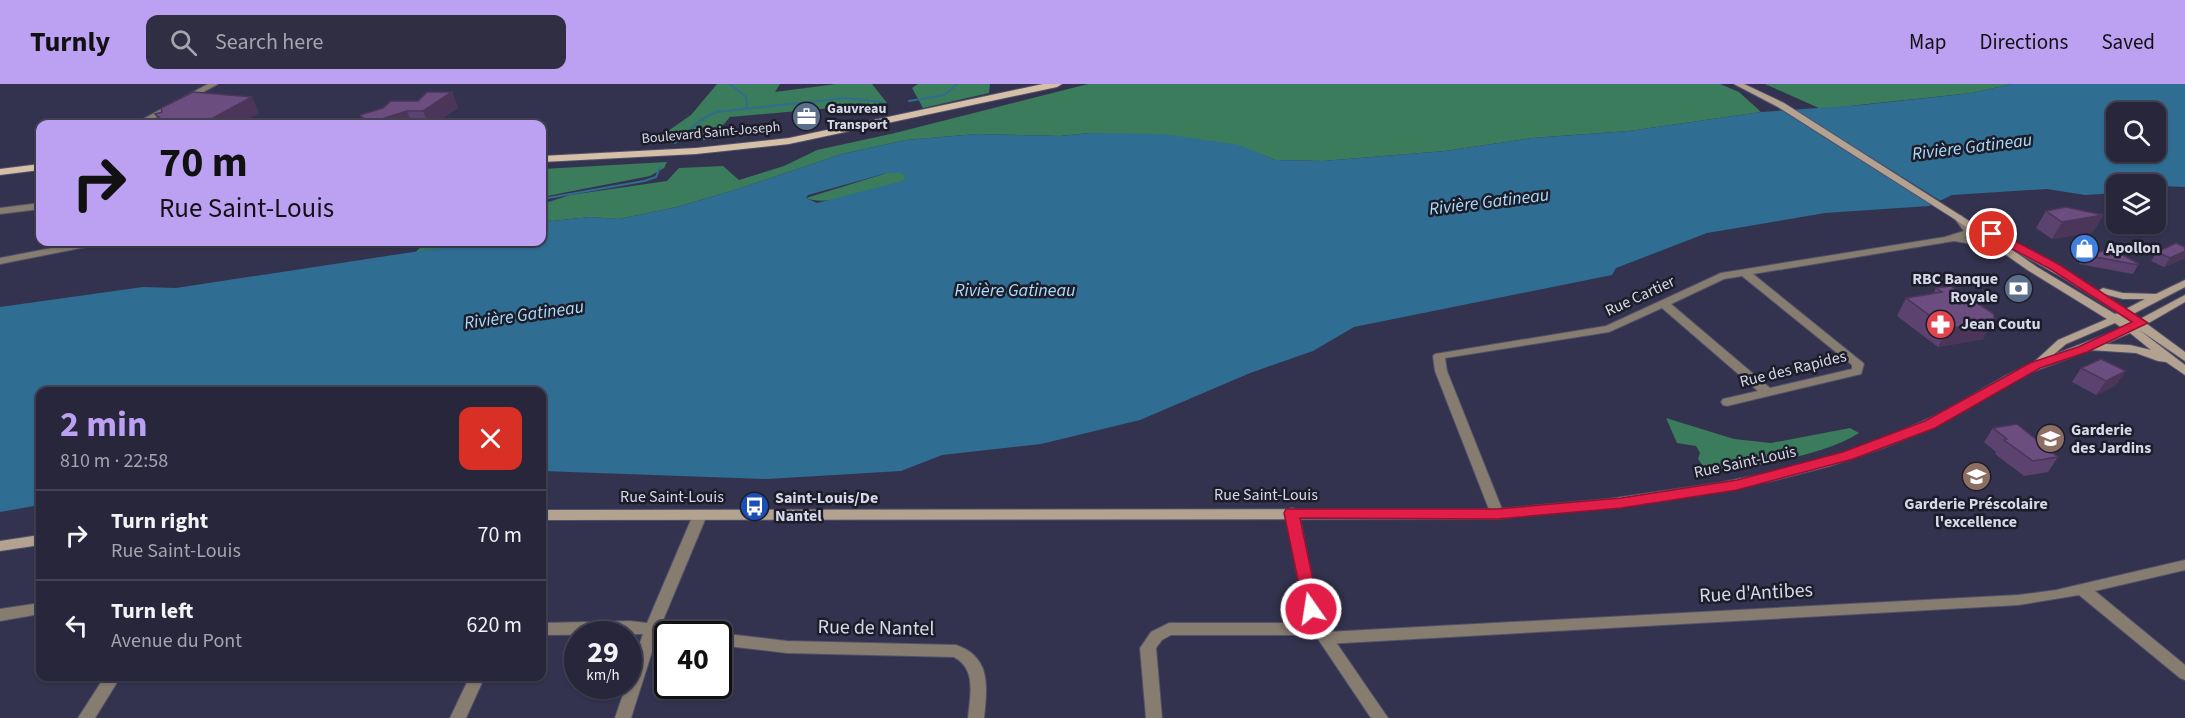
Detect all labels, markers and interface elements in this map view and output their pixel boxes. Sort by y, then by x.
search box [146,15,566,69]
text: Turnly [30,22,110,62]
icon: search [167,26,200,59]
text: Search here [215,26,324,58]
text: Map [1909,27,1947,57]
text: Directions [1980,27,2068,57]
text: Saved [2101,27,2155,57]
place label: Gauvreau Transport [827,99,888,135]
office icon: Gauvreau Transport [790,101,822,133]
map controls [2106,102,2166,234]
button: search [2106,102,2166,162]
street label: Boulevard Saint-Joseph [641,117,781,149]
water label: Rivière Gatineau [1910,127,2034,167]
text: 70 m [159,133,248,193]
icon: right [60,144,138,222]
button: layers [2106,174,2166,234]
water label: Rivière Gatineau [1427,182,1551,222]
text: Rue Saint-Louis [159,189,334,228]
pin [1966,208,2017,259]
icon: arrive [1975,217,2008,250]
shop icon: Apollon [2069,232,2101,264]
place label: Apollon [2105,237,2160,259]
place label: RBC Banque Royale [1912,268,1998,308]
street label: Rue Cartier [1602,270,1679,322]
bank icon: RBC Banque Royale [2003,272,2035,304]
water label: Rivière Gatineau [955,278,1075,303]
water label: Rivière Gatineau [462,294,586,336]
pharmacy icon: Jean Coutu [1924,308,1956,340]
place label: Jean Coutu [1961,313,2041,335]
street label: Rue des Rapides [1737,345,1849,393]
text: 2 min [60,399,148,450]
button: close [459,407,522,470]
place label: Garderie des Jardins [2071,419,2151,459]
school or university icon: Garderie des Jardins [2034,423,2066,455]
street label: Rue Saint-Louis [1692,440,1798,484]
text: 810 m · 22:58 [60,447,168,475]
school or university icon: Garderie Préscolaire l'excellence [1960,460,1992,492]
street label: Rue Saint-Louis [1214,484,1318,506]
street label: Rue Saint-Louis [620,486,724,508]
place label: Saint-Louis/De Nantel [775,487,878,527]
bus stop icon: Saint-Louis/De Nantel [738,491,770,523]
place label: Garderie Préscolaire l'excellence [1904,493,2048,533]
text: Turn right [111,505,208,537]
icon: right [60,519,93,552]
text: 70 m [477,519,522,551]
text: Rue Saint-Louis [111,537,241,565]
street label: Rue d'Antibes [1698,576,1814,610]
position arrow [1279,577,1343,641]
text: Turn left [111,595,193,627]
icon: left [60,609,93,642]
text: 620 m [467,609,522,641]
street label: Rue de Nantel [817,613,935,643]
speed limit sign: 40 [654,621,732,699]
text: Avenue du Pont [111,627,242,655]
text: 29 [587,631,619,674]
text: km/h [586,665,620,686]

